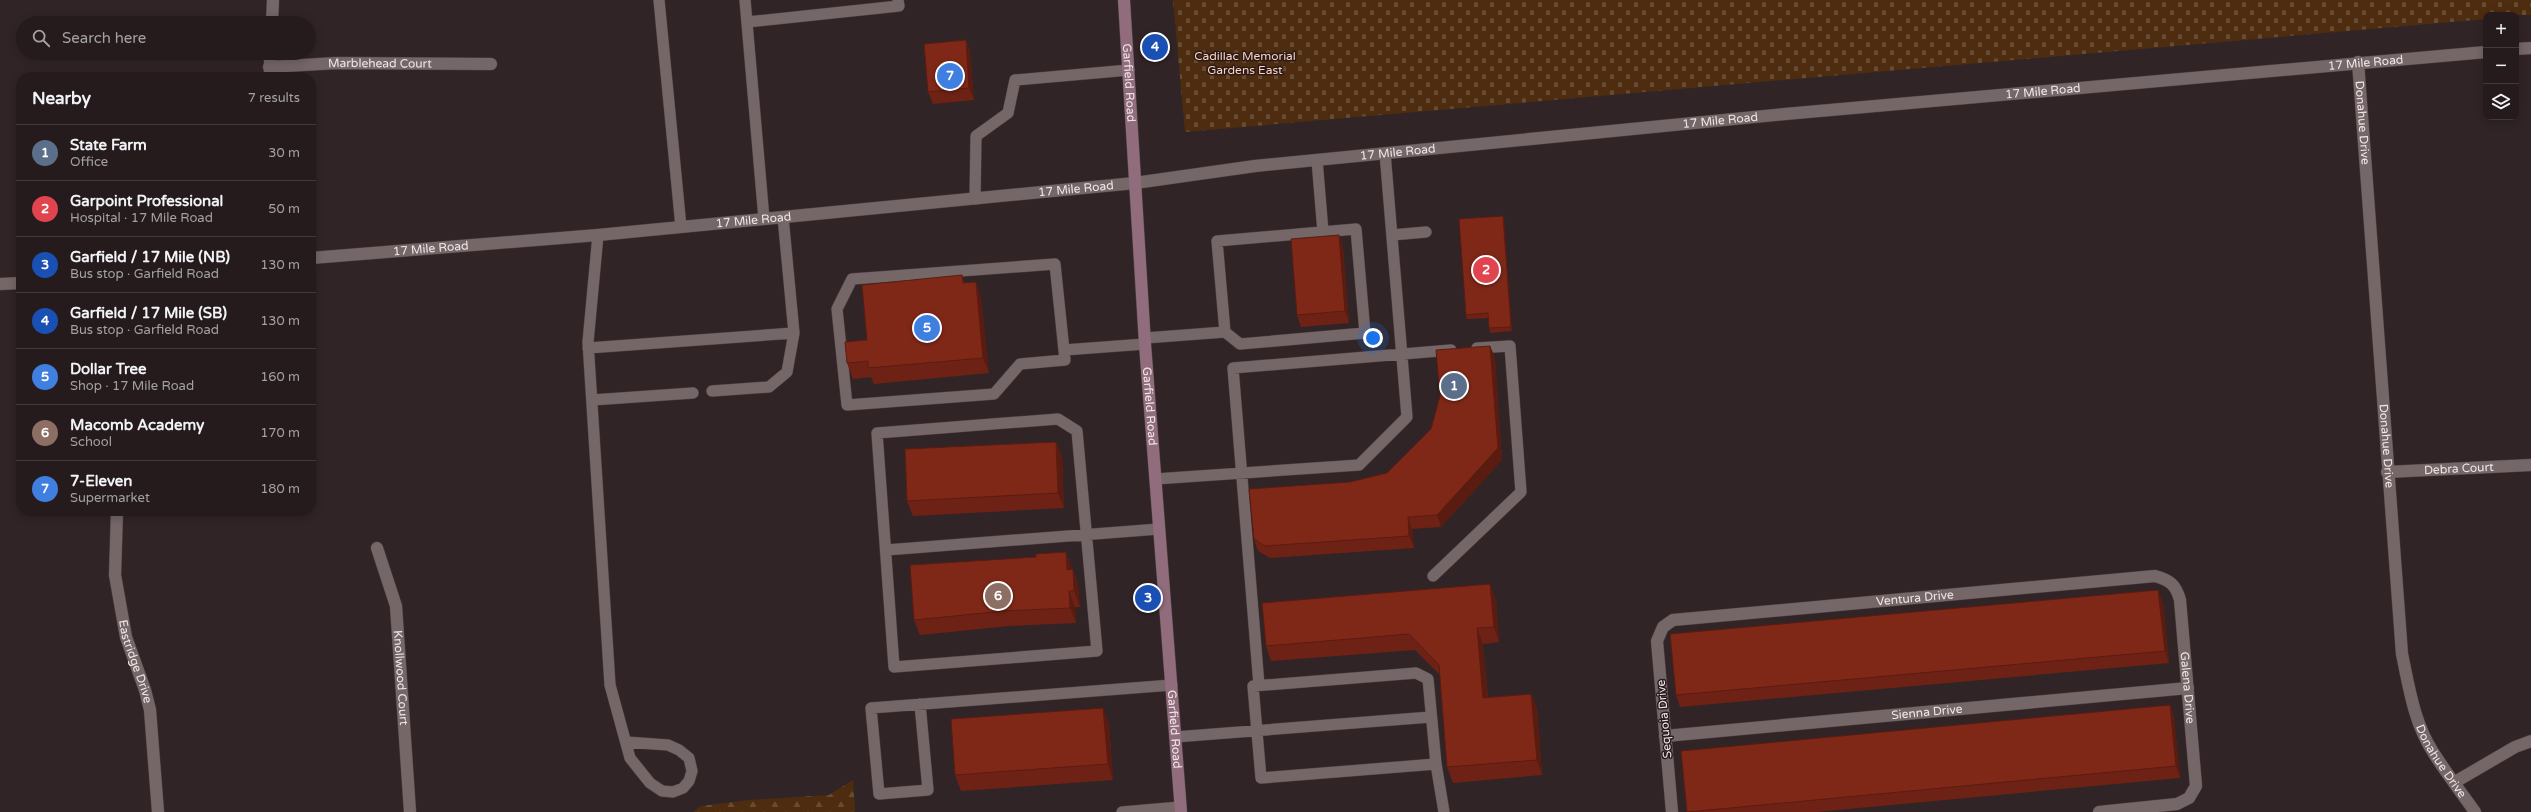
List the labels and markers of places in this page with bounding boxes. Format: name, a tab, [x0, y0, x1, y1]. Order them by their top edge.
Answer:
pin: 4	[1142, 32, 1168, 62]
pin: 7	[937, 61, 963, 91]
pin: 2	[1473, 255, 1499, 285]
pin: 5	[914, 313, 940, 343]
pin: 1	[1441, 371, 1467, 401]
pin: 6	[985, 581, 1011, 611]
pin: 3	[1135, 583, 1161, 613]

